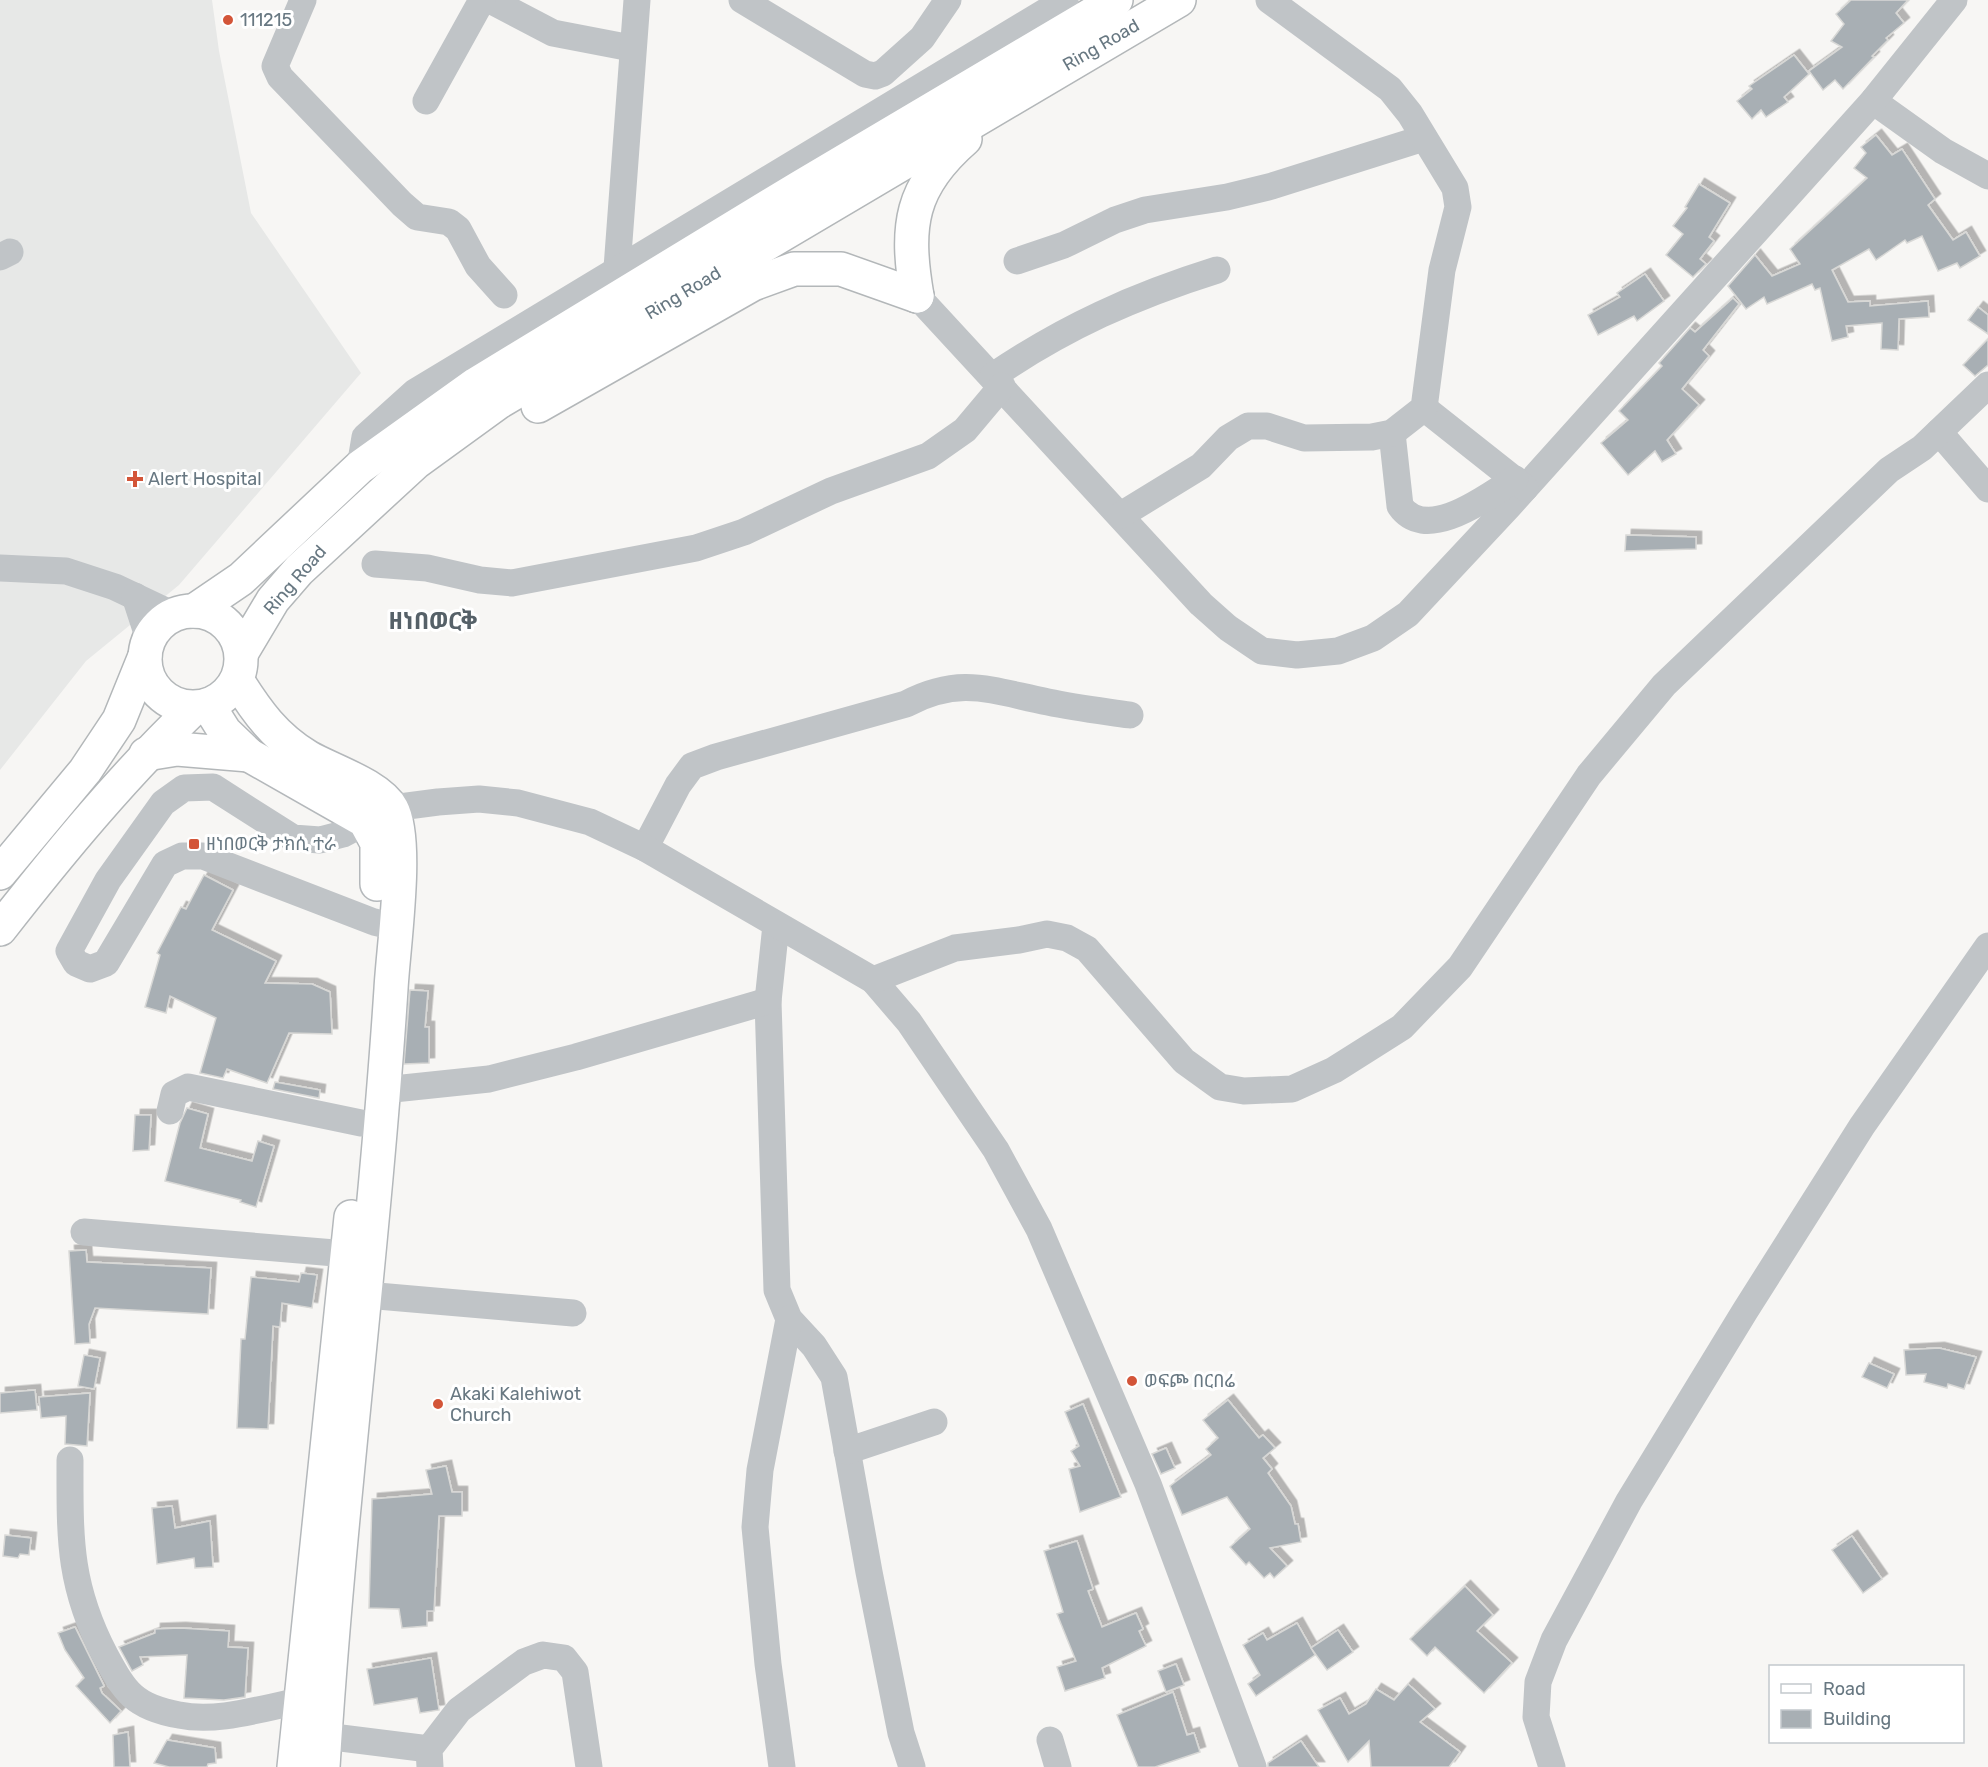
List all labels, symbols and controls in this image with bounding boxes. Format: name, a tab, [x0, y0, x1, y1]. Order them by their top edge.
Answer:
place label: 111215	[240, 9, 292, 31]
marker: 111215	[221, 13, 235, 27]
street label: Ring Road	[1059, 14, 1143, 76]
street label: Ring Road	[641, 262, 725, 324]
place label: Alert Hospital	[148, 468, 262, 490]
marker: Alert Hospital	[126, 470, 144, 488]
street label: Ring Road	[259, 541, 331, 619]
district label: ዘነበወርቅ	[389, 607, 478, 635]
place label: ዘነበወርቅ ታክሲ ተራ	[206, 833, 336, 855]
marker: ዘነበወርቅ ታክሲ ተራ	[187, 837, 201, 851]
place label: ወፍጮ በርበሬ	[1144, 1370, 1235, 1392]
marker: ወፍጮ በርበሬ	[1125, 1374, 1139, 1388]
place label: Akaki Kalehiwot Church	[450, 1383, 581, 1426]
marker: Akaki Kalehiwot Church	[431, 1397, 445, 1411]
legend	[1769, 1665, 1964, 1743]
text: Road	[1823, 1678, 1866, 1700]
text: Building	[1823, 1708, 1891, 1730]

